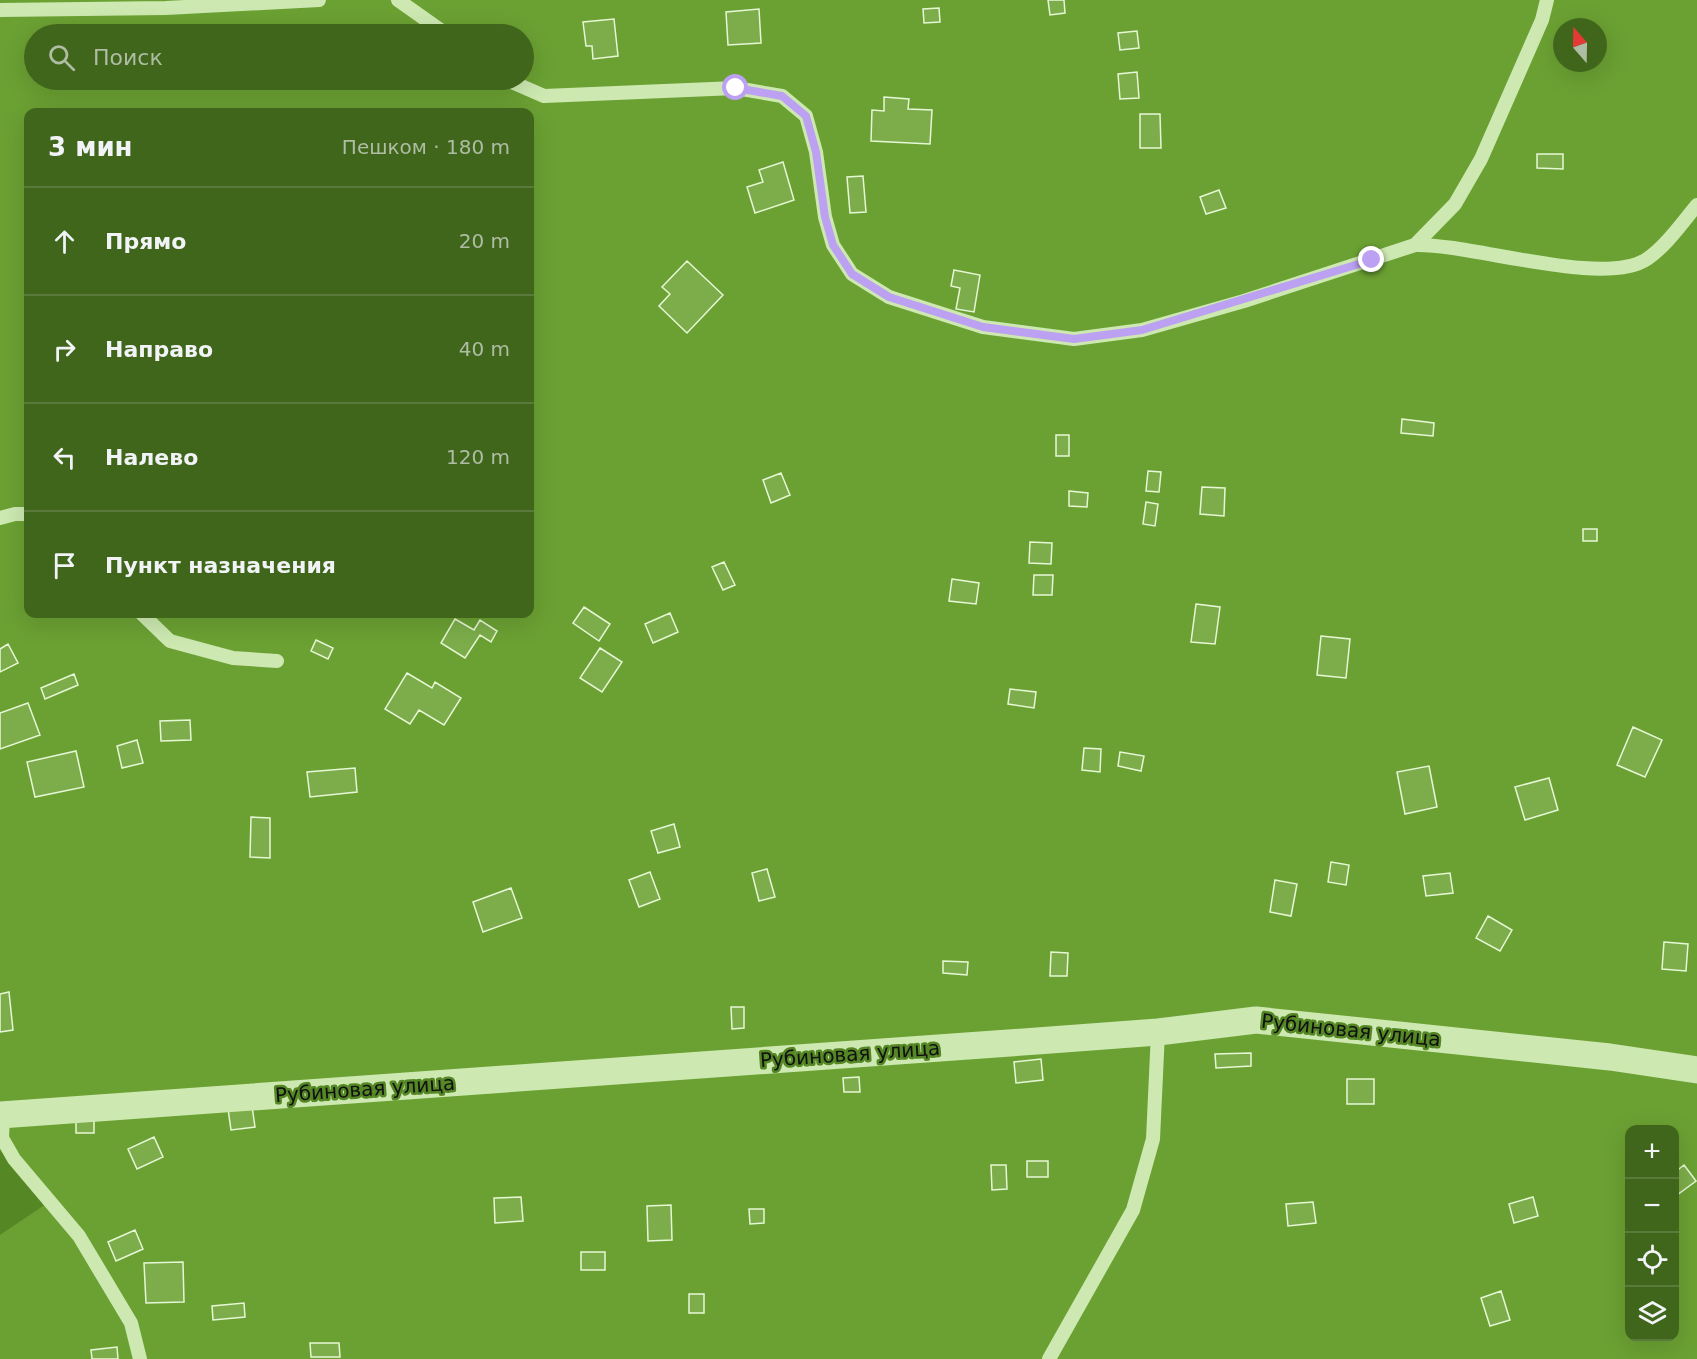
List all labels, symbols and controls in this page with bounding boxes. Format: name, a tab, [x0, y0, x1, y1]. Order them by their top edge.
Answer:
north arrow	[1553, 18, 1607, 72]
search box	[24, 24, 534, 90]
icon: search	[45, 41, 78, 74]
text: Поиск	[93, 45, 163, 70]
route start	[722, 74, 748, 100]
text: 3 мин	[48, 132, 133, 162]
text: Пешком · 180 m	[342, 135, 510, 159]
icon: ahead	[48, 225, 81, 258]
text: Прямо	[105, 229, 186, 254]
text: 20 m	[459, 229, 510, 253]
route end	[1358, 246, 1384, 272]
icon: right	[48, 333, 81, 366]
text: Направо	[105, 337, 213, 362]
text: 40 m	[459, 337, 510, 361]
icon: left	[48, 441, 81, 474]
text: Налево	[105, 445, 198, 470]
text: 120 m	[446, 445, 510, 469]
icon: arrive	[48, 549, 81, 582]
text: Пункт назначения	[105, 553, 336, 578]
street label: Рубиновая улица	[1260, 1009, 1442, 1051]
street label: Рубиновая улица	[759, 1036, 941, 1072]
street label: Рубиновая улица	[274, 1071, 456, 1107]
map controls	[1625, 1125, 1679, 1341]
button: +	[1625, 1125, 1679, 1179]
button: −	[1625, 1179, 1679, 1233]
button: locate	[1625, 1233, 1679, 1287]
button: layers	[1625, 1287, 1679, 1341]

